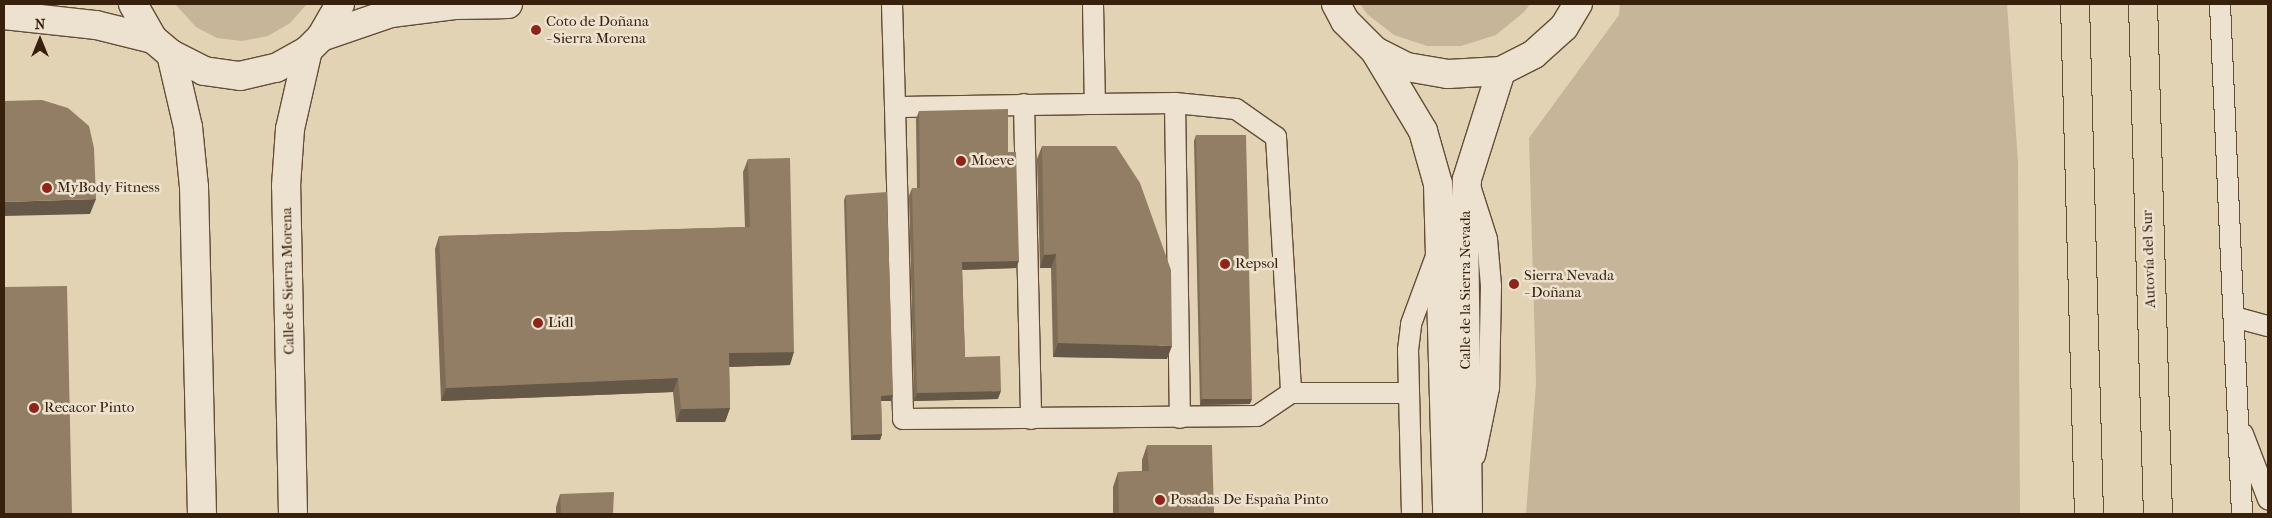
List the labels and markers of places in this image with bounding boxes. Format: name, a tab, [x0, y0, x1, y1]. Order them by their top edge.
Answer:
place label: Coto de Doñana - Sierra Morena	[546, 12, 649, 47]
marker: Coto de Doñana - Sierra Morena	[530, 24, 542, 36]
place label: Moeve	[971, 152, 1014, 170]
marker: Moeve	[955, 155, 967, 167]
place label: MyBody Fitness	[57, 179, 160, 197]
marker: MyBody Fitness	[41, 182, 53, 194]
place label: Repsol	[1235, 255, 1278, 273]
marker: Repsol	[1219, 258, 1231, 270]
place label: Sierra Nevada - Doñana	[1524, 266, 1614, 301]
marker: Sierra Nevada - Doñana	[1508, 278, 1520, 290]
place label: Lidl	[548, 314, 574, 332]
marker: Lidl	[532, 317, 544, 329]
place label: Recacor Pinto	[44, 399, 134, 417]
marker: Recacor Pinto	[28, 402, 40, 414]
place label: Posadas De España Pinto	[1170, 491, 1328, 509]
marker: Posadas De España Pinto	[1154, 494, 1166, 506]

